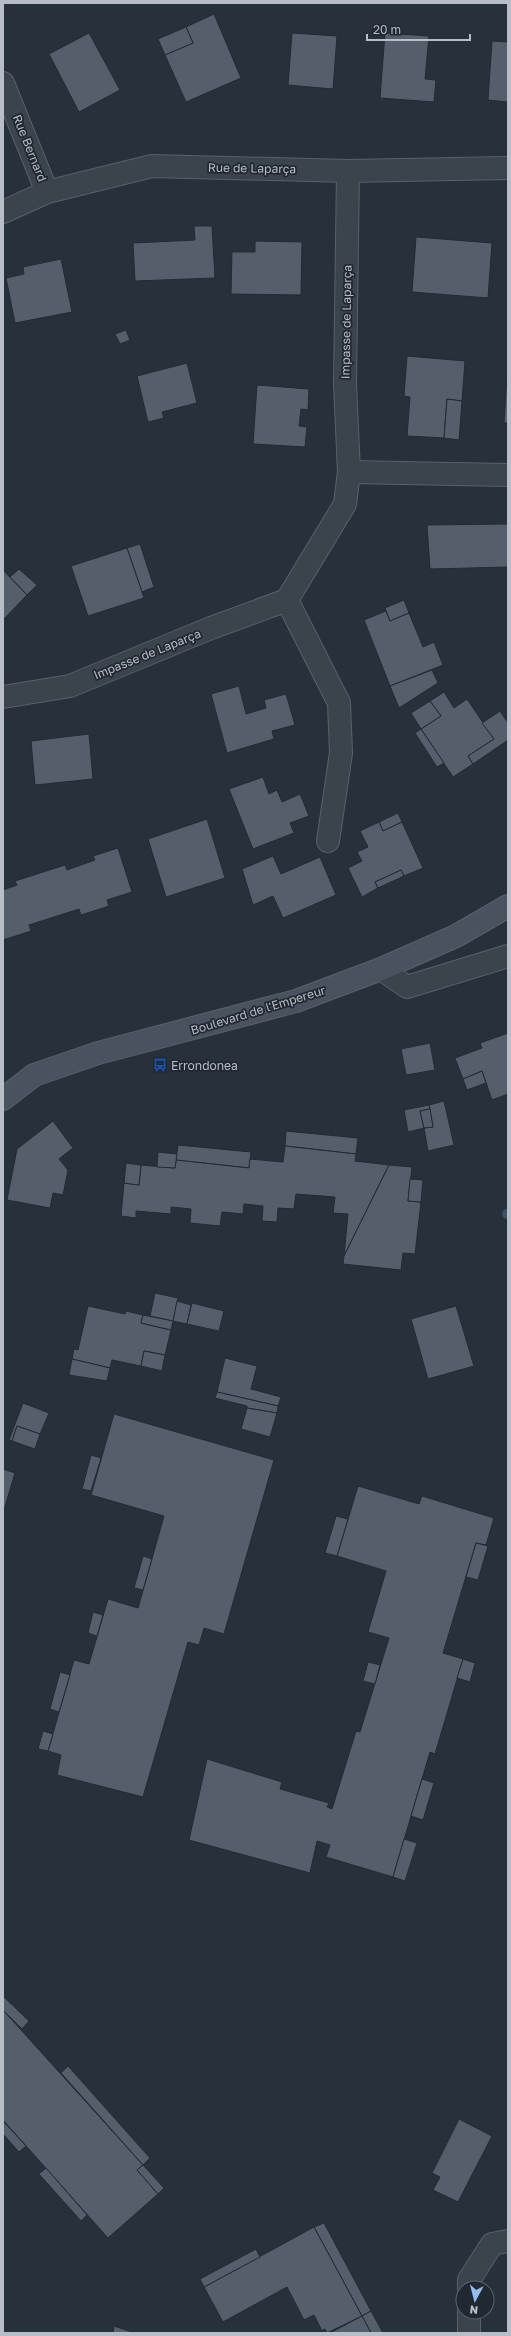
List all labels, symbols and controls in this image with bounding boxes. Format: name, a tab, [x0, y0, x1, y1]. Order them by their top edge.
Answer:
scale bar	[367, 16, 470, 42]
text: 20 m	[373, 22, 401, 37]
street label: Rue Bernard	[10, 112, 50, 184]
street label: Rue de Laparça	[208, 160, 296, 176]
street label: Impasse de Laparça	[338, 265, 354, 379]
street label: Impasse de Laparça	[91, 626, 203, 682]
street label: Boulevard de l'Empereur	[189, 982, 327, 1038]
bus stop icon: Errondonea	[152, 1057, 168, 1073]
place label: Errondonea	[171, 1058, 238, 1073]
north arrow	[455, 2280, 495, 2320]
text: N	[469, 2303, 479, 2317]

